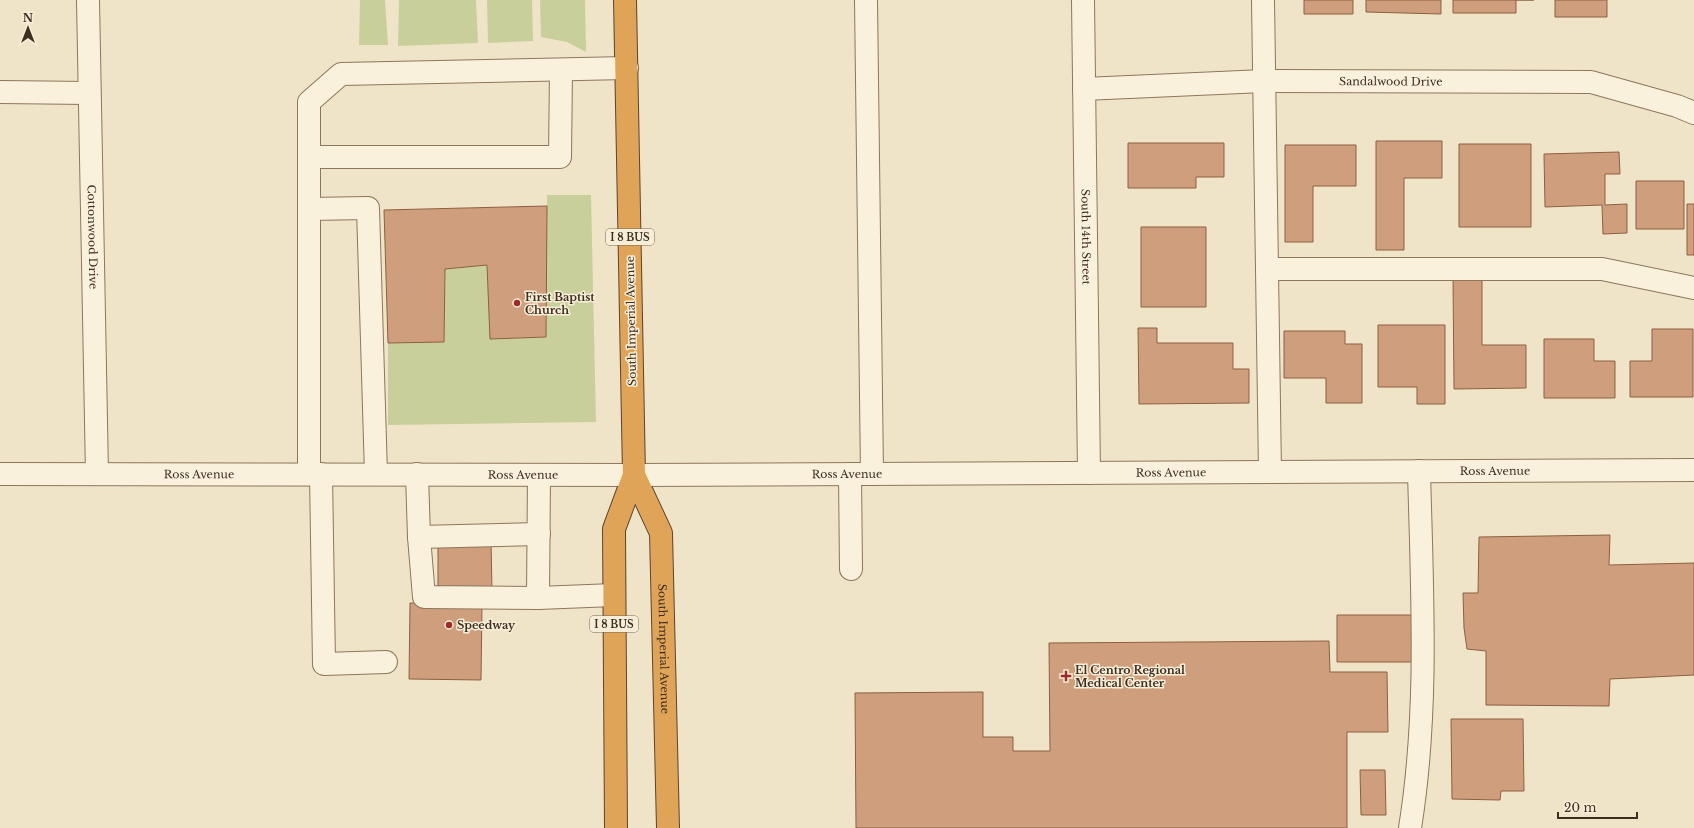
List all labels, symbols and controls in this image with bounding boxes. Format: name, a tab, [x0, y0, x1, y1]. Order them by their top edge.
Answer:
north arrow	[8, 8, 48, 48]
text: N	[23, 11, 34, 25]
street label: Sandalwood Drive	[1339, 74, 1443, 89]
street label: Cottonwood Drive	[85, 185, 100, 289]
street label: South 14th Street	[1078, 189, 1094, 286]
road number: I 8 BUS	[606, 229, 654, 245]
street label: South Imperial Avenue	[623, 256, 639, 386]
place label: First Baptist Church	[525, 290, 595, 317]
marker: First Baptist Church	[512, 298, 522, 308]
street label: Ross Avenue	[1460, 464, 1530, 478]
street label: Ross Avenue	[1136, 465, 1206, 480]
street label: Ross Avenue	[164, 467, 234, 481]
street label: Ross Avenue	[812, 467, 882, 481]
street label: Ross Avenue	[488, 468, 558, 482]
street label: South Imperial Avenue	[655, 584, 672, 714]
road number: I 8 BUS	[590, 616, 638, 632]
place label: Speedway	[457, 618, 516, 632]
marker: Speedway	[444, 620, 454, 630]
place label: El Centro Regional Medical Center	[1075, 663, 1185, 690]
marker: El Centro Regional Medical Center	[1060, 670, 1072, 682]
scale bar	[1558, 794, 1637, 820]
text: 20 m	[1564, 800, 1596, 815]

